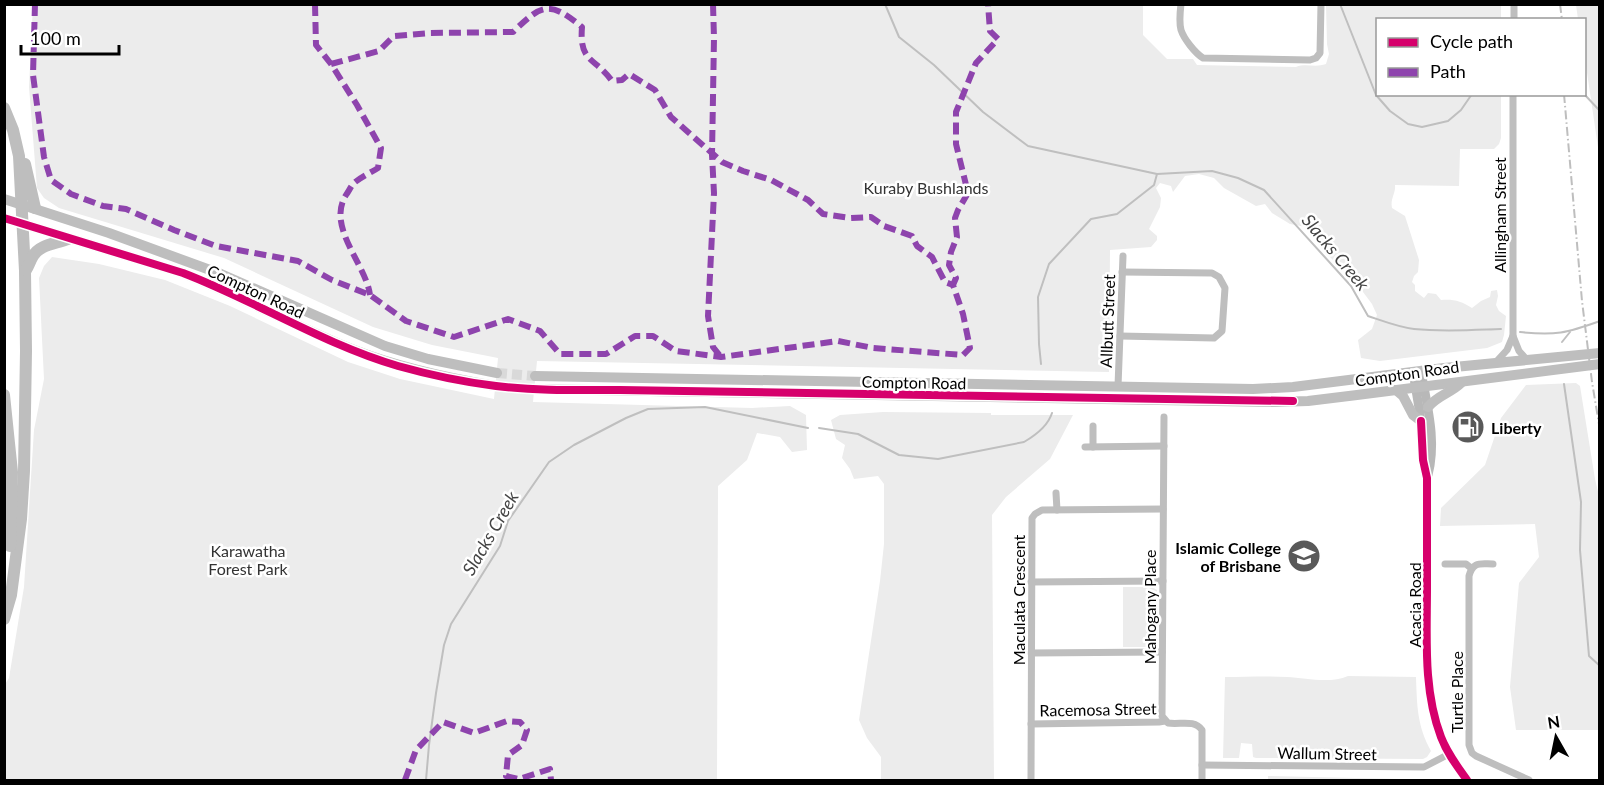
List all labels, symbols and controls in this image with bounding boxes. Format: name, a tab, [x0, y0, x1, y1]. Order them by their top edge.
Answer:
scale bar	[21, 18, 118, 56]
legend	[1376, 18, 1586, 96]
text: 100 m	[30, 27, 81, 49]
text: Cycle path	[1430, 30, 1513, 52]
text: Path	[1430, 60, 1466, 82]
street label: Allingham Street	[1490, 157, 1509, 273]
park label: Kuraby Bushlands	[864, 178, 989, 197]
water label: Slacks Creek	[1298, 209, 1375, 295]
street label: Compton Road	[204, 260, 308, 322]
street label: Allbutt Street	[1096, 274, 1118, 368]
street label: Compton Road	[1354, 356, 1460, 390]
street label: Compton Road	[861, 372, 967, 392]
fuel station icon: Liberty	[1450, 409, 1486, 445]
place label: Liberty	[1491, 418, 1542, 437]
water label: Slacks Creek	[457, 487, 523, 579]
street label: Maculata Crescent	[1009, 534, 1028, 665]
place label: Islamic College of Brisbane	[1175, 538, 1281, 575]
school or university icon: Islamic College of Brisbane	[1286, 538, 1322, 574]
park label: Karawatha Forest Park	[208, 541, 289, 578]
street label: Mahogany Place	[1140, 550, 1159, 664]
street label: Acacia Road	[1405, 562, 1424, 648]
street label: Turtle Place	[1447, 651, 1466, 733]
street label: Racemosa Street	[1039, 698, 1157, 720]
north arrow	[1526, 707, 1586, 767]
text: N	[1546, 711, 1561, 732]
street label: Wallum Street	[1277, 743, 1377, 763]

